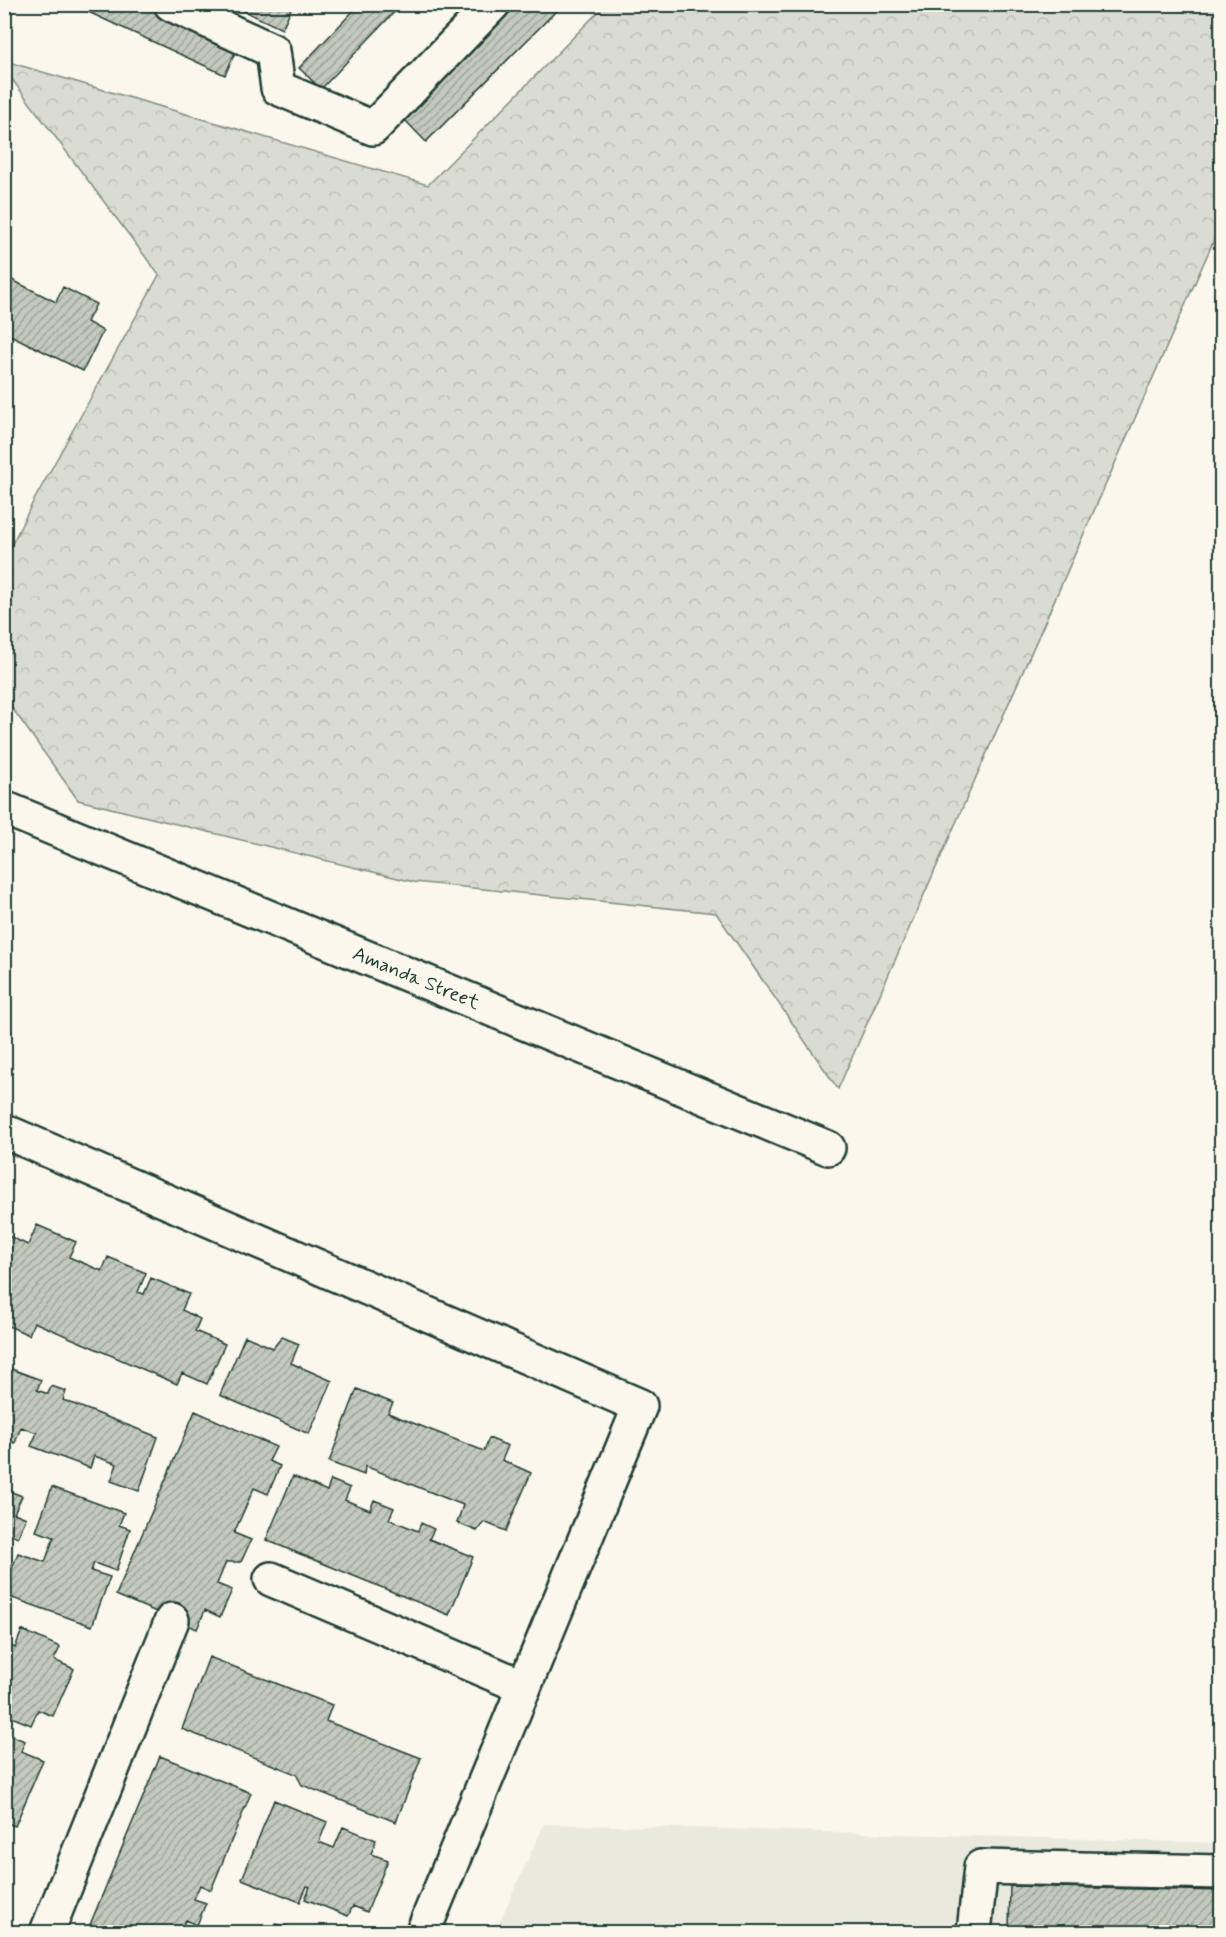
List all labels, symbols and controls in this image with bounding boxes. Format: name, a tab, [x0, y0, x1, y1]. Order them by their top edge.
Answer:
street label: Amanda Street	[349, 940, 484, 1016]

